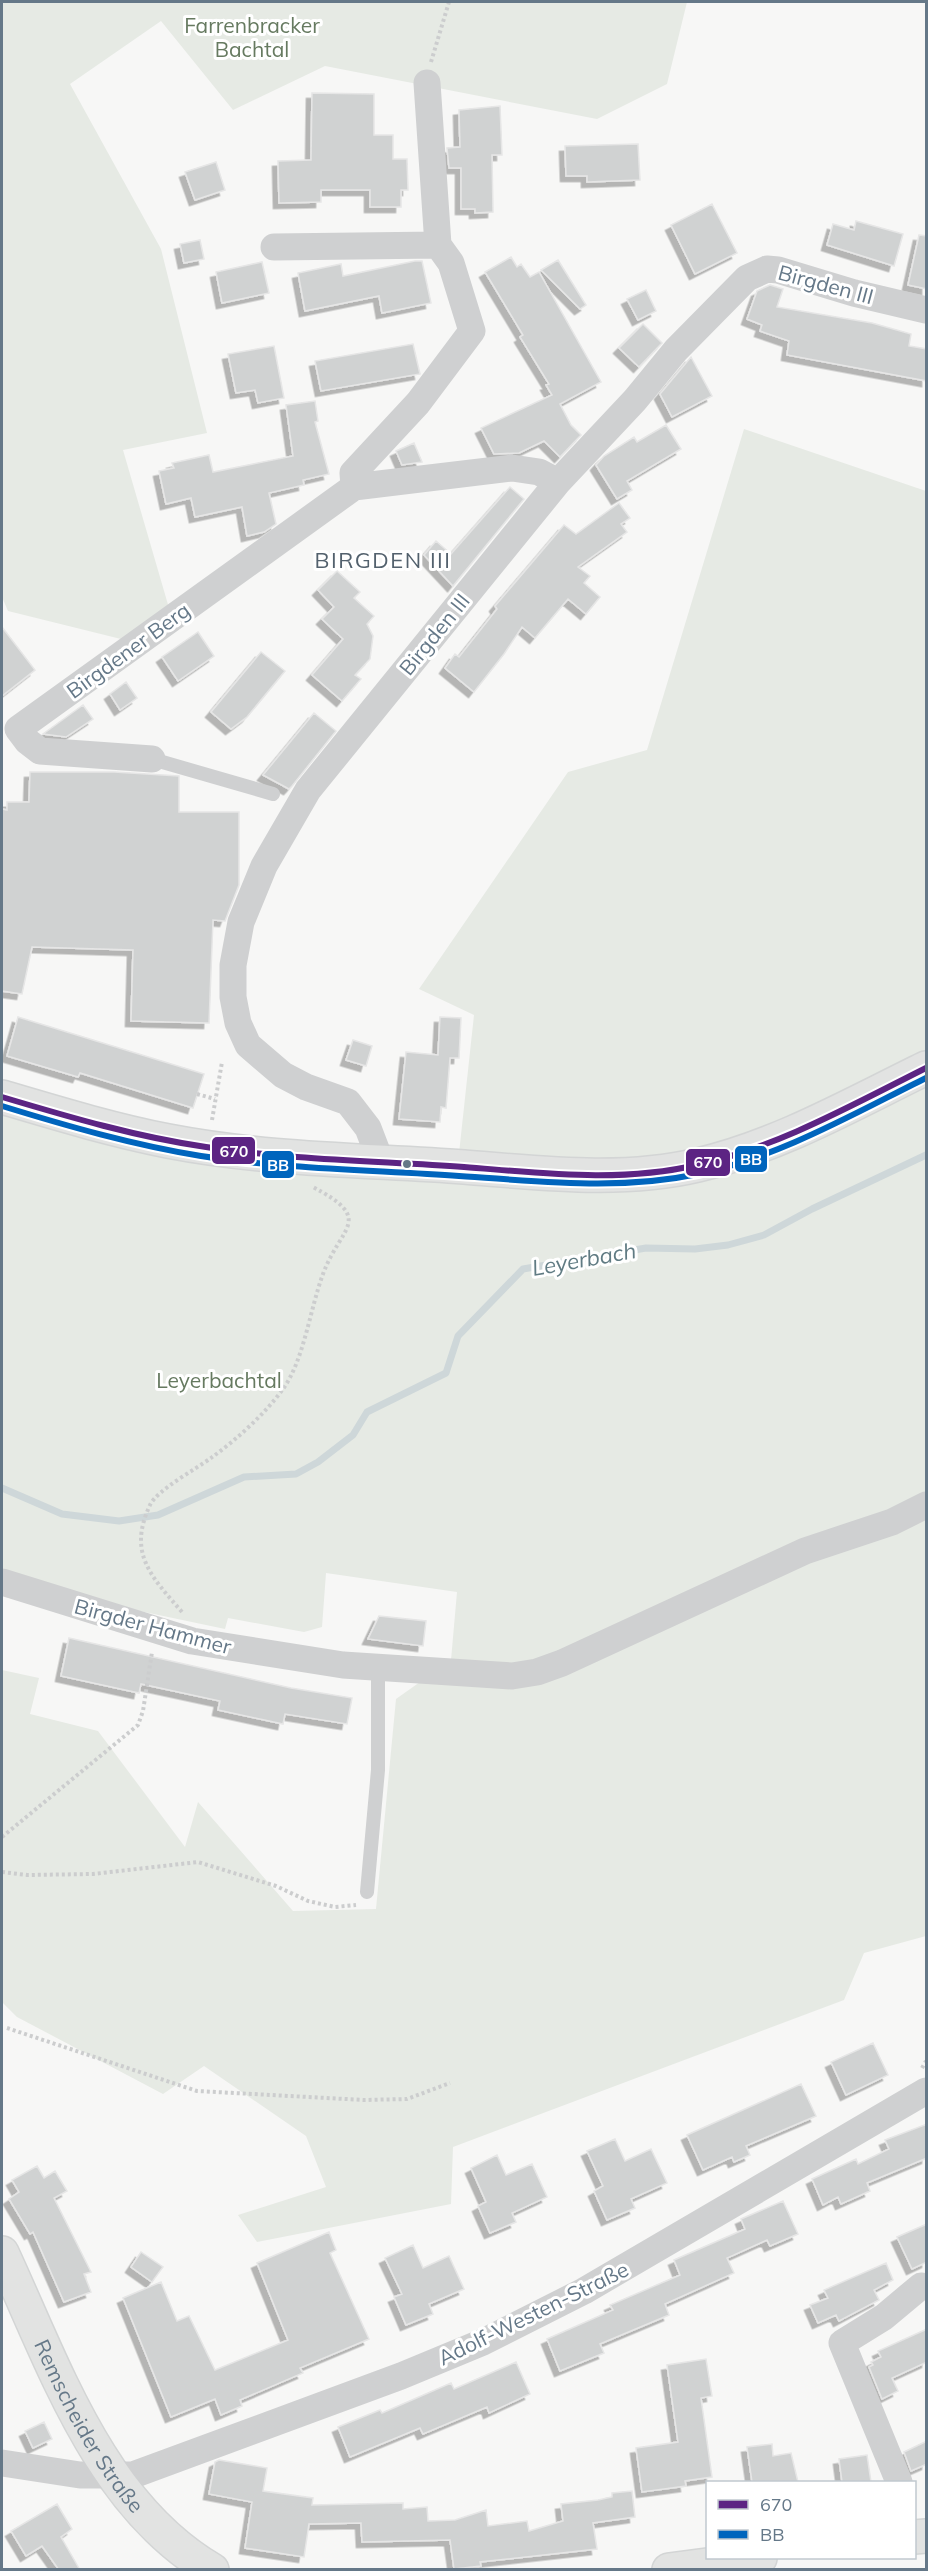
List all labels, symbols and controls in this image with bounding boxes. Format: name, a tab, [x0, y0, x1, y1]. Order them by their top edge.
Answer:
park label: Farrenbracker Bachtal	[184, 12, 320, 62]
street label: Birgden III	[776, 259, 876, 309]
district label: BIRGDEN III	[315, 546, 452, 574]
street label: Birgden III	[393, 588, 475, 680]
street label: Birgdener Berg	[61, 597, 195, 703]
line badge: 670	[211, 1136, 256, 1165]
text: 670	[220, 1141, 248, 1161]
line badge: BB	[734, 1145, 768, 1173]
line badge: 670	[685, 1148, 731, 1177]
text: BB	[740, 1149, 762, 1169]
line badge: BB	[261, 1150, 295, 1179]
text: 670	[694, 1152, 722, 1172]
text: BB	[267, 1155, 289, 1175]
unlabelled marker	[401, 1158, 413, 1170]
water label: Leyerbach	[530, 1236, 638, 1282]
park label: Leyerbachtal	[156, 1367, 282, 1393]
street label: Birgder Hammer	[72, 1593, 235, 1660]
street label: Adolf-Westen-Straße	[434, 2256, 632, 2370]
street label: Remscheider Straße	[29, 2335, 150, 2518]
legend	[706, 2481, 916, 2559]
text: 670	[760, 2493, 792, 2516]
text: BB	[760, 2523, 784, 2546]

